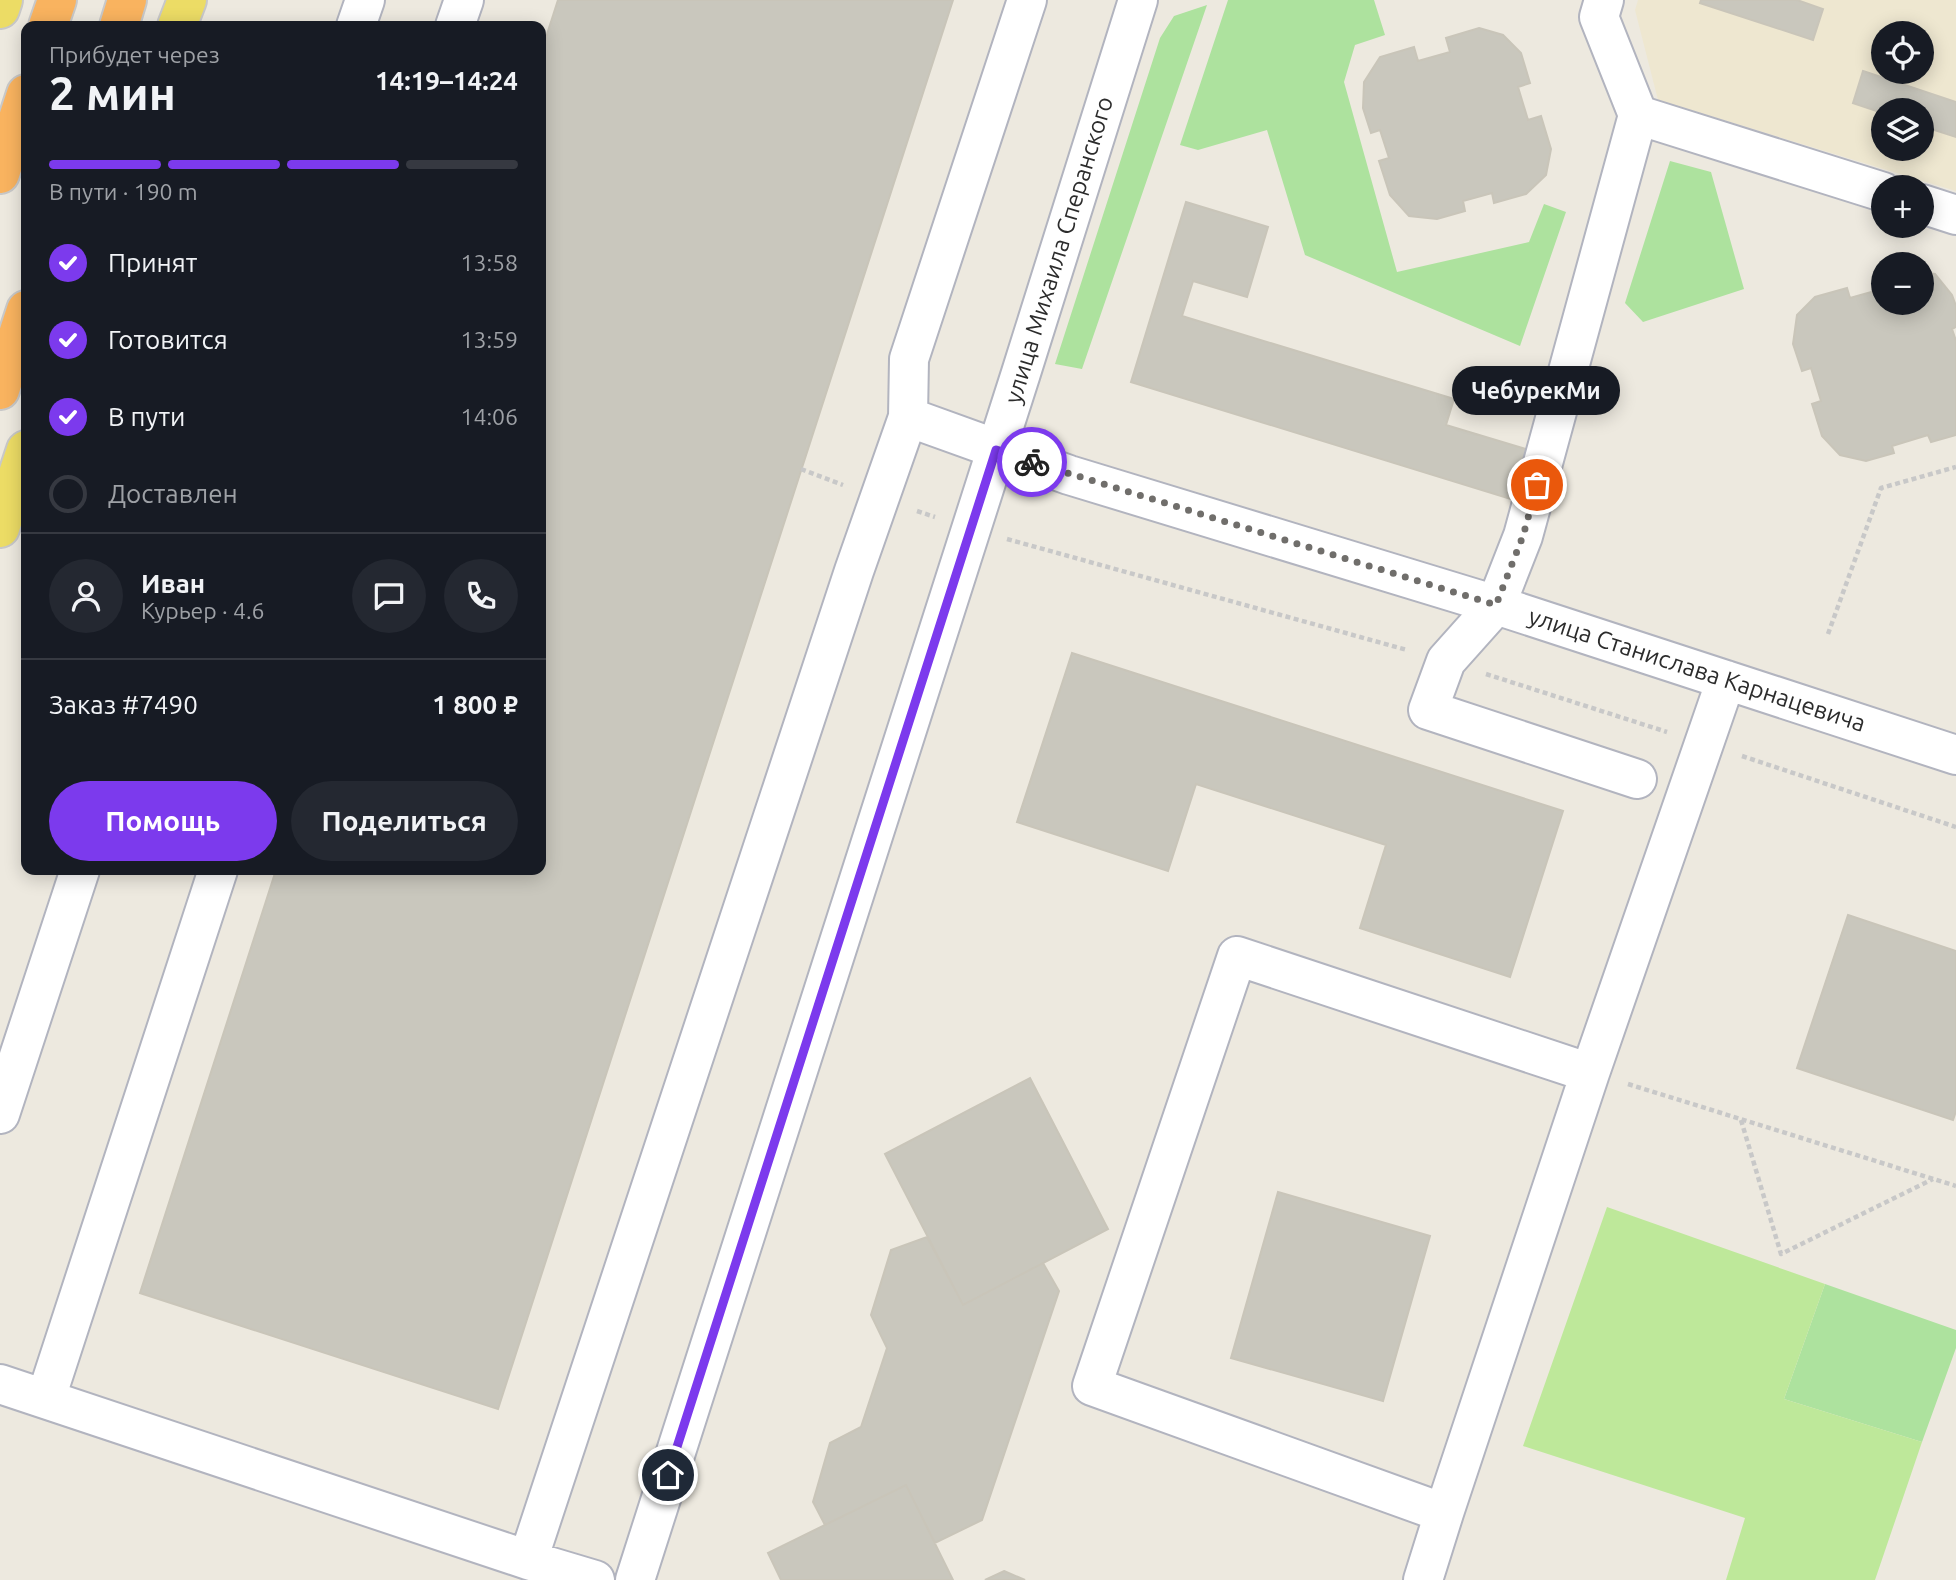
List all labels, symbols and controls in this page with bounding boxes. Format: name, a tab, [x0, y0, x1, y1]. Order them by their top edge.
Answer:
map controls	[1871, 21, 1934, 315]
button: locate	[1871, 21, 1934, 84]
text: Прибудет через	[49, 42, 220, 67]
text: 14:19–14:24	[375, 66, 518, 95]
text: 2 мин	[49, 67, 176, 119]
street label: улица Михаила Сперанского	[999, 93, 1118, 407]
button: layers	[1871, 98, 1934, 161]
button: +	[1871, 175, 1934, 238]
text: В пути · 190 m	[49, 179, 198, 204]
icon: check	[49, 244, 87, 282]
text: Принят	[108, 248, 197, 277]
text: 13:58	[460, 250, 518, 275]
button: −	[1871, 252, 1934, 315]
icon: check	[49, 321, 87, 359]
text: Готовится	[108, 325, 228, 354]
text: 13:59	[460, 327, 518, 352]
callout: ЧебурекМи	[1453, 366, 1621, 415]
text: ЧебурекМи	[1471, 378, 1601, 403]
icon: check	[49, 398, 87, 436]
text: В пути	[108, 402, 185, 431]
text: 14:06	[460, 404, 518, 429]
courier	[997, 427, 1067, 497]
icon: bike	[1013, 443, 1051, 481]
pin	[1507, 455, 1567, 515]
icon: bag	[1518, 466, 1556, 504]
text: Доставлен	[108, 479, 238, 508]
button: person	[49, 559, 123, 633]
button: chat	[352, 559, 426, 633]
button: phone	[444, 559, 518, 633]
text: Иван	[141, 569, 205, 598]
text: Курьер · 4.6	[141, 598, 265, 623]
street label: улица Станислава Карнацевича	[1525, 602, 1869, 737]
text: Заказ #7490	[49, 690, 198, 719]
text: 1 800 ₽	[432, 690, 518, 719]
button: Помощь	[49, 781, 277, 861]
button: Поделиться	[291, 781, 518, 861]
pin	[638, 1445, 698, 1505]
icon: home	[649, 1456, 687, 1494]

